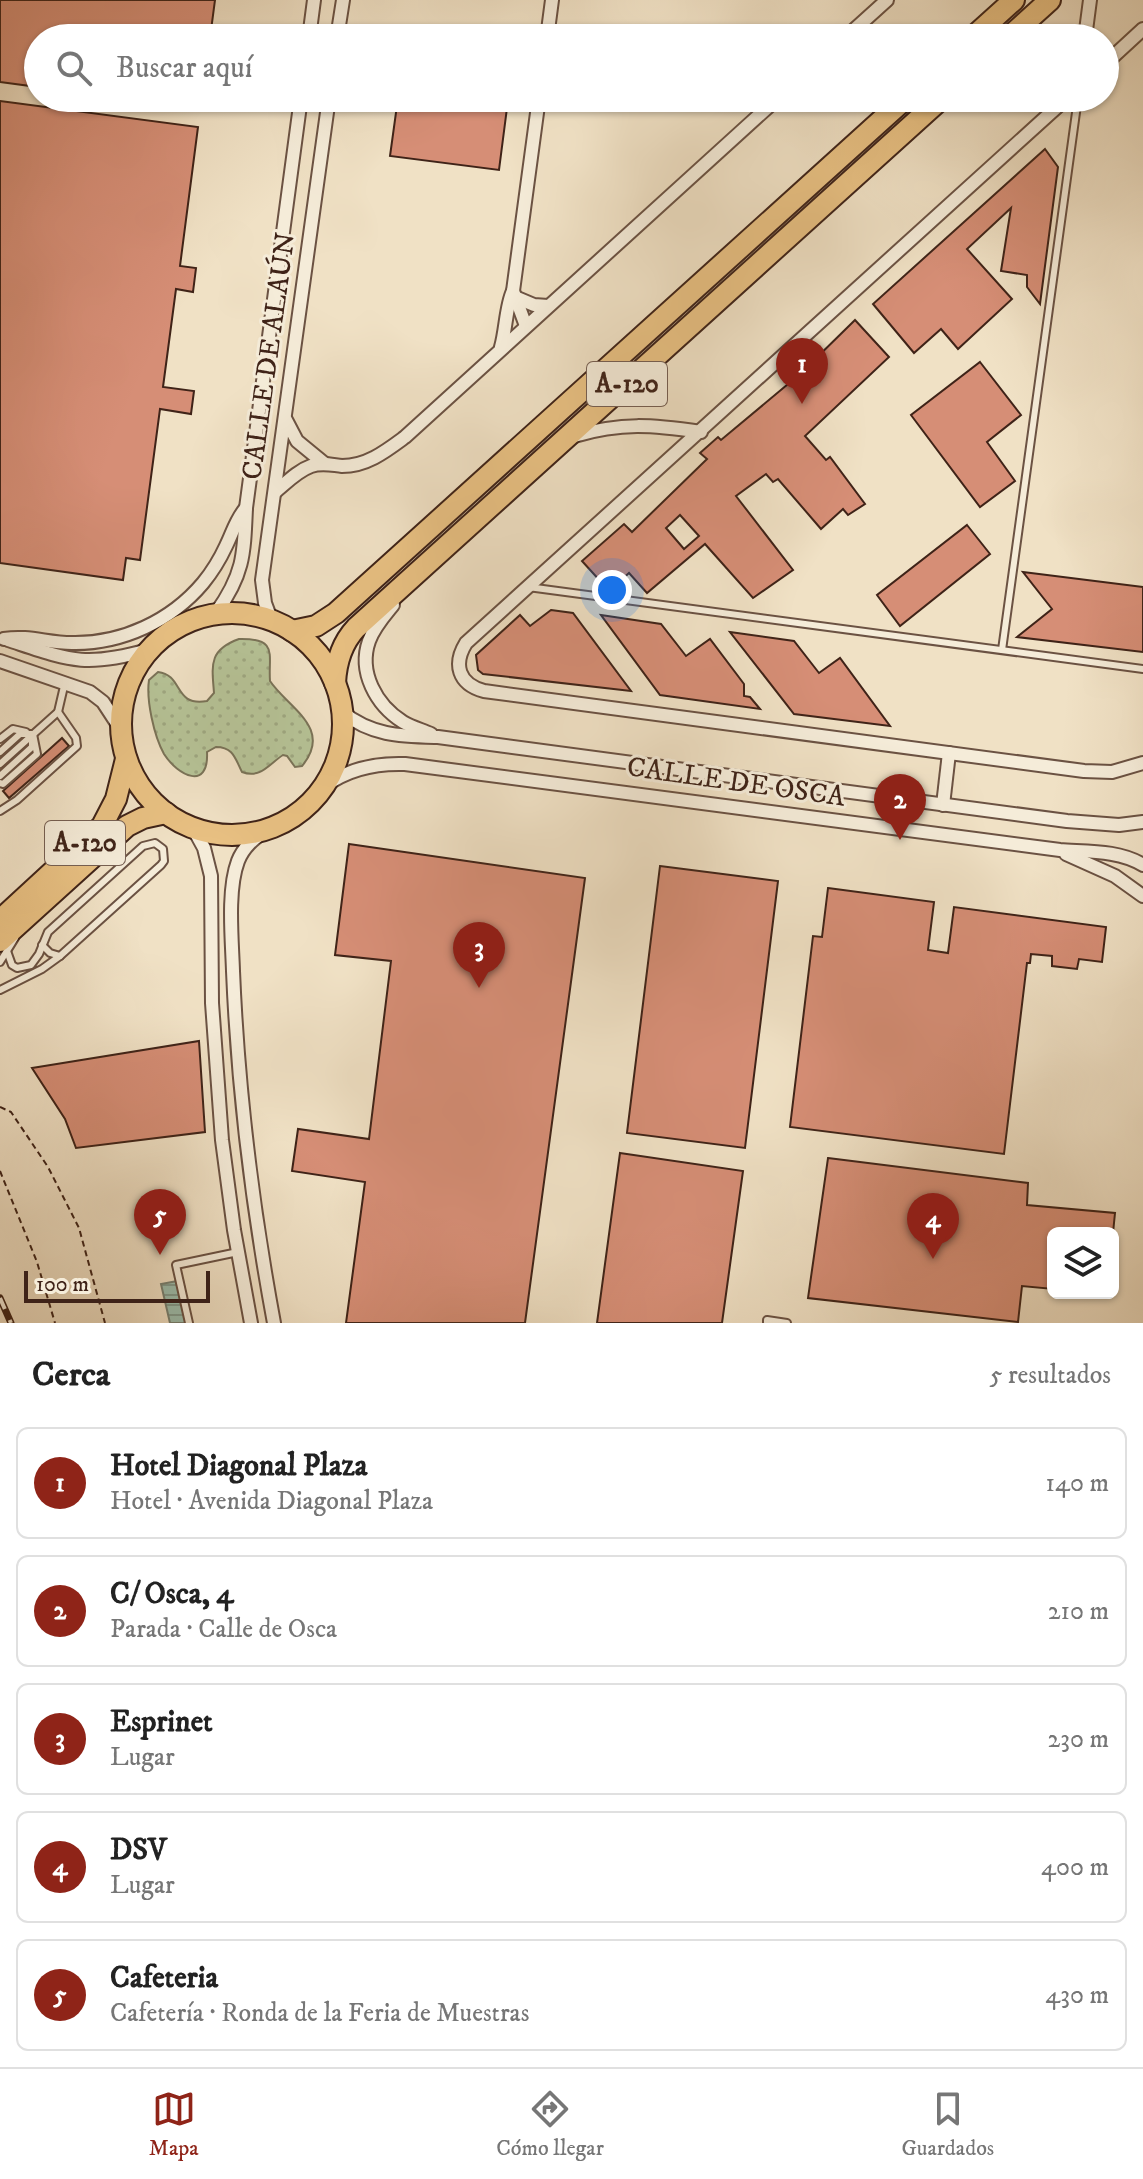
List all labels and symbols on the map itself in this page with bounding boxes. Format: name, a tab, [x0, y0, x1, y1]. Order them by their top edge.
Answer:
street label: CALLE DE ALAÚN	[233, 230, 304, 482]
pin: 1	[776, 338, 828, 404]
road number: A-120	[587, 362, 667, 406]
your location	[592, 570, 632, 610]
street label: CALLE DE OSCA	[625, 749, 849, 815]
pin: 2	[874, 774, 926, 840]
road number: A-120	[45, 821, 125, 865]
pin: 3	[453, 922, 505, 988]
pin: 5	[134, 1189, 186, 1255]
pin: 4	[907, 1193, 959, 1259]
scale bar	[24, 1267, 210, 1303]

